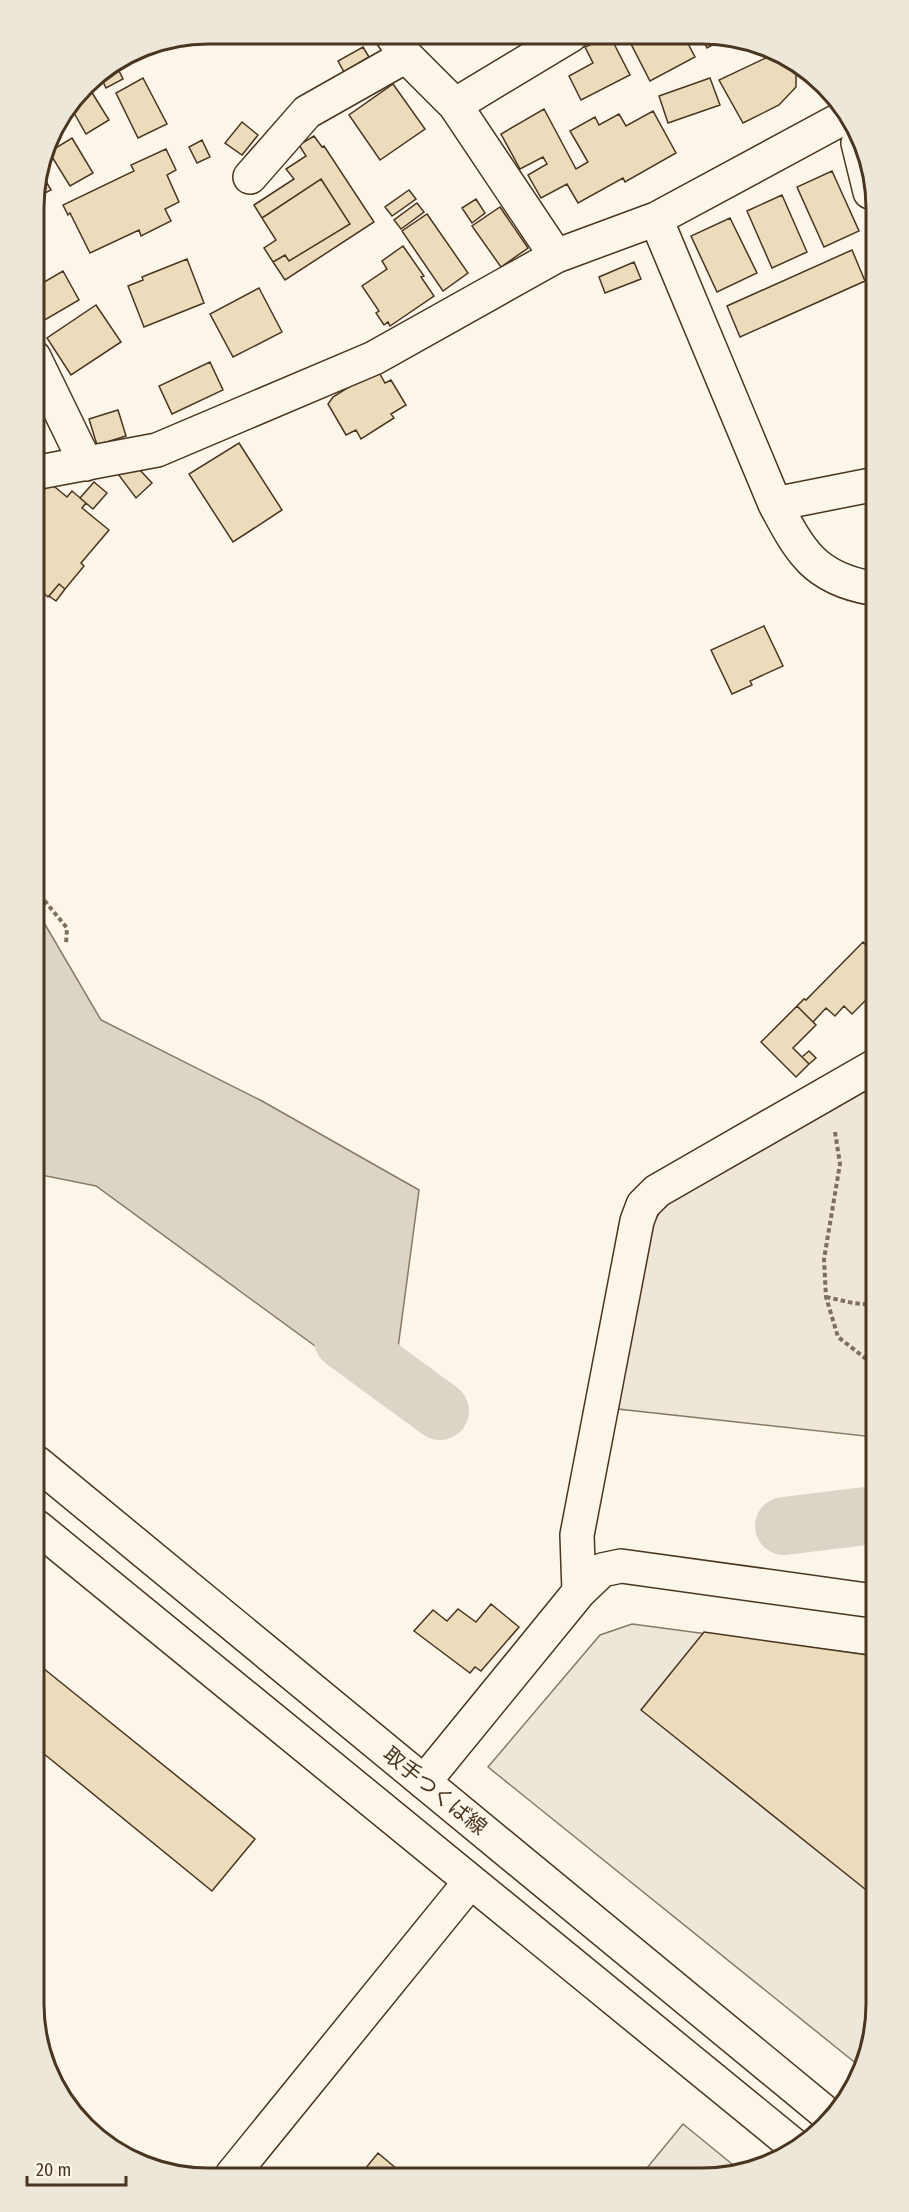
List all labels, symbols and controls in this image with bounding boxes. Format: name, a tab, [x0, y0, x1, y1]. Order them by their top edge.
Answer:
street label: 取手つくば線	[378, 1741, 492, 1841]
scale bar	[27, 2149, 126, 2187]
text: 20 m	[36, 2159, 71, 2181]

